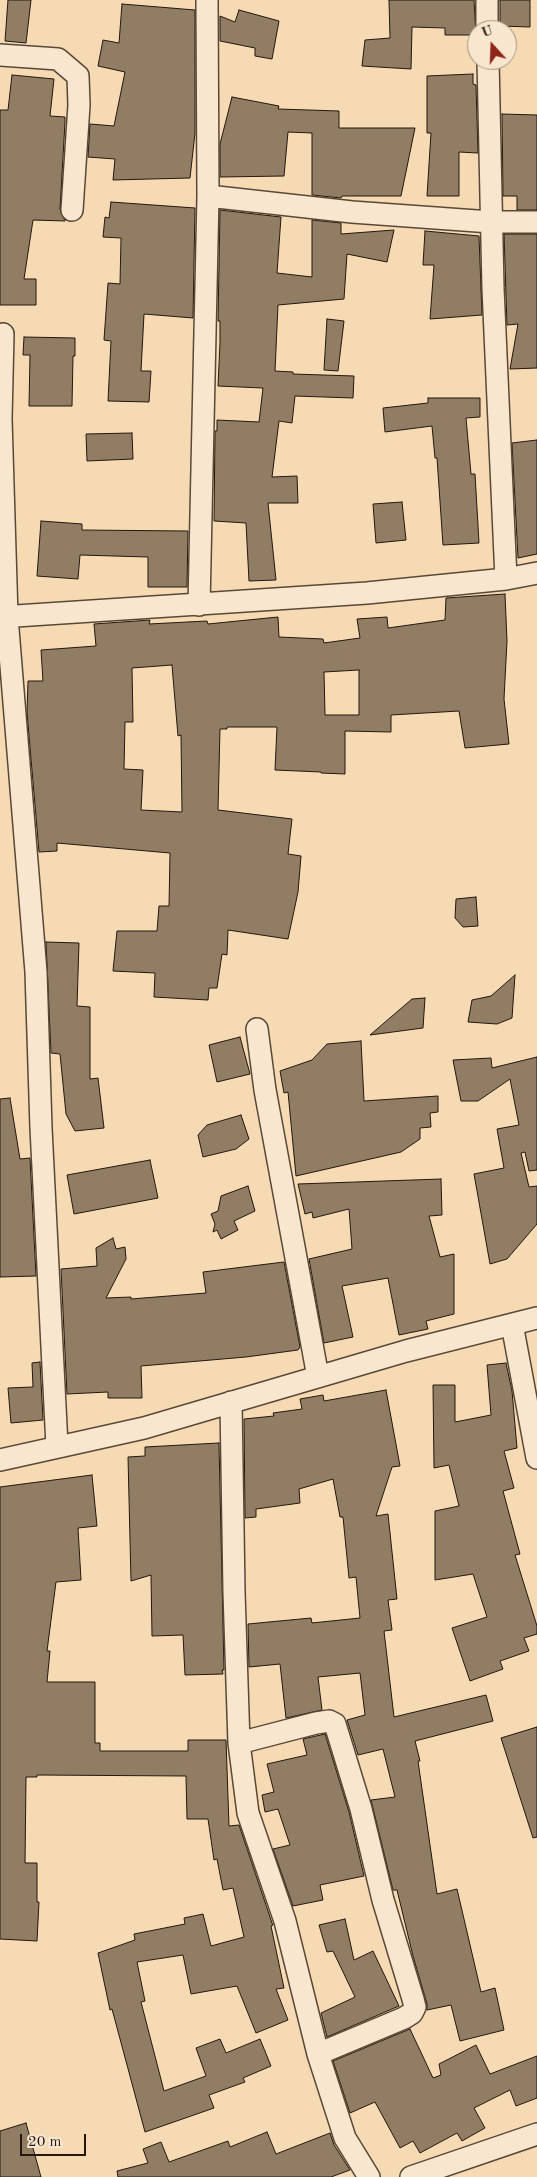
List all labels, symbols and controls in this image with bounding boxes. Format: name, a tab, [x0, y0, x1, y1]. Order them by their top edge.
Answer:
north arrow	[467, 20, 517, 70]
text: U	[480, 23, 495, 40]
scale bar	[22, 2124, 89, 2156]
text: 20 m	[28, 2135, 62, 2150]

